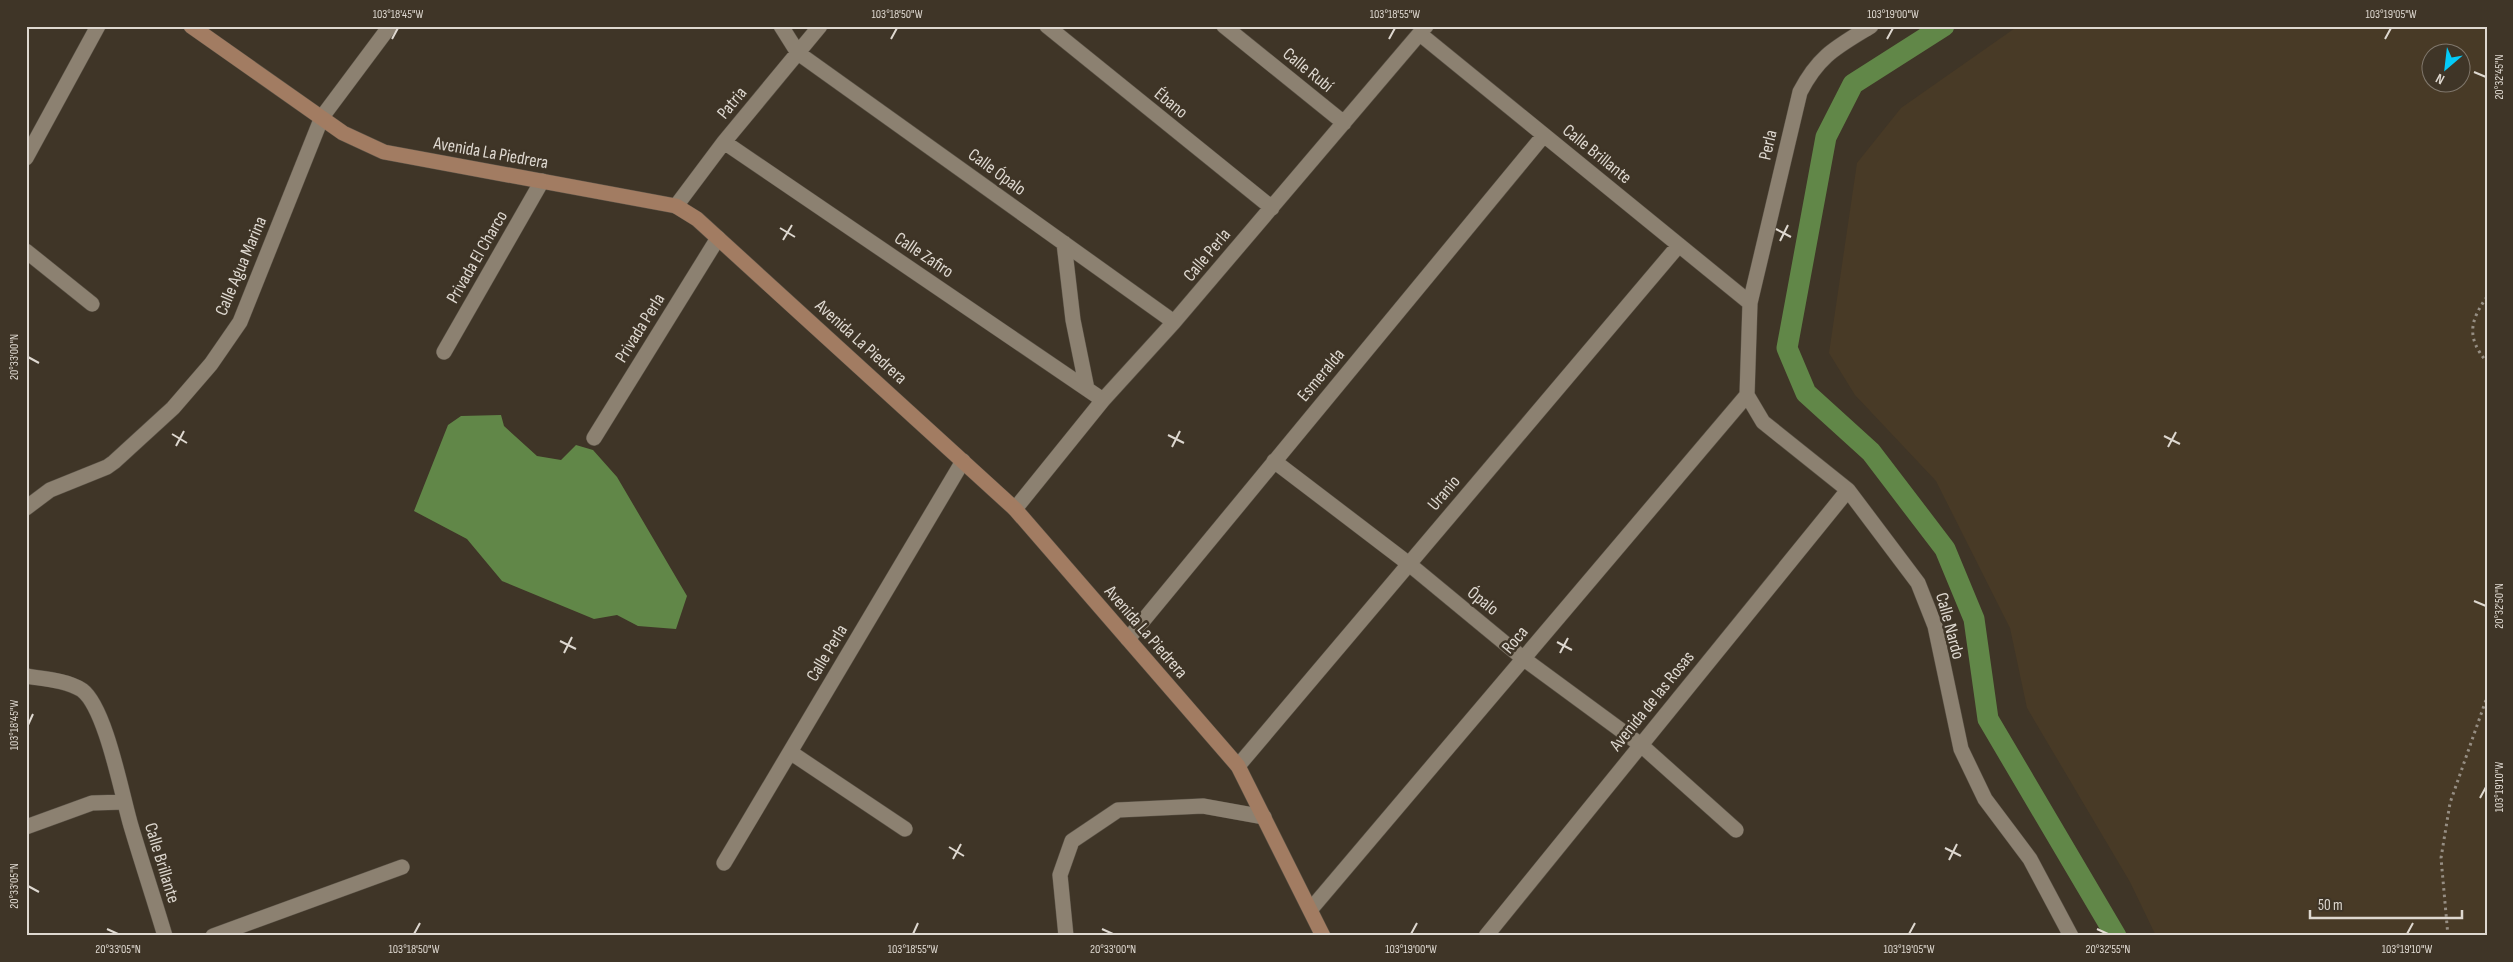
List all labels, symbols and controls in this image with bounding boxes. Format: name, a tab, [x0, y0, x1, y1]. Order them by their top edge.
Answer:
text: 103°18'45"W	[373, 7, 423, 22]
text: 103°18'50"W	[872, 7, 923, 22]
text: 103°18'55"W	[1370, 7, 1420, 22]
text: 103°19'00"W	[1867, 7, 1919, 22]
text: 103°19'05"W	[2365, 7, 2417, 22]
north arrow	[2420, 42, 2470, 92]
street label: Calle Rubí	[1279, 43, 1338, 97]
text: 20°32'45"N	[2492, 54, 2507, 100]
text: N	[2433, 70, 2447, 88]
street label: Patria	[713, 83, 751, 123]
street label: Ébano	[1150, 83, 1192, 123]
street label: Calle Brillante	[1558, 120, 1636, 188]
street label: Perla	[1754, 128, 1782, 162]
street label: Avenida La Piedrera	[431, 132, 550, 173]
street label: Calle Ópalo	[964, 144, 1030, 200]
street label: Privada El Charco	[442, 207, 512, 307]
street label: Calle Agua Marina	[211, 213, 271, 319]
street label: Calle Perla	[1179, 224, 1235, 286]
street label: Calle Zafiro	[891, 228, 957, 282]
street label: Privada Perla	[611, 290, 669, 366]
street label: Avenida La Piedrera	[810, 295, 911, 389]
text: 20°33'00"N	[7, 334, 22, 380]
street label: Esmeralda	[1293, 344, 1349, 406]
street label: Uranio	[1423, 471, 1465, 515]
street label: Avenida La Piedrera	[1099, 581, 1192, 683]
street label: Ópalo	[1463, 582, 1503, 620]
text: 20°32'50"N	[2492, 583, 2507, 629]
street label: Calle Nardo	[1931, 590, 1969, 662]
street label: Calle Perla	[802, 621, 852, 685]
street label: Roca	[1497, 622, 1533, 658]
street label: Avenida de las Rosas	[1605, 647, 1699, 756]
text: 103°18'45"W	[7, 700, 22, 750]
text: 103°19'10"W	[2492, 762, 2507, 812]
street label: Calle Brillante	[140, 820, 184, 906]
text: 20°33'05"N	[7, 863, 22, 909]
scale bar	[2310, 887, 2463, 919]
text: 50 m	[2318, 896, 2343, 915]
text: 20°33'05"N	[95, 942, 141, 957]
text: 103°18'50"W	[389, 942, 440, 957]
text: 103°18'55"W	[888, 942, 938, 957]
text: 20°33'00"N	[1090, 942, 1136, 957]
text: 103°19'00"W	[1385, 942, 1437, 957]
text: 103°19'05"W	[1883, 942, 1935, 957]
text: 20°32'55"N	[2086, 942, 2131, 957]
text: 103°19'10"W	[2382, 942, 2432, 957]

